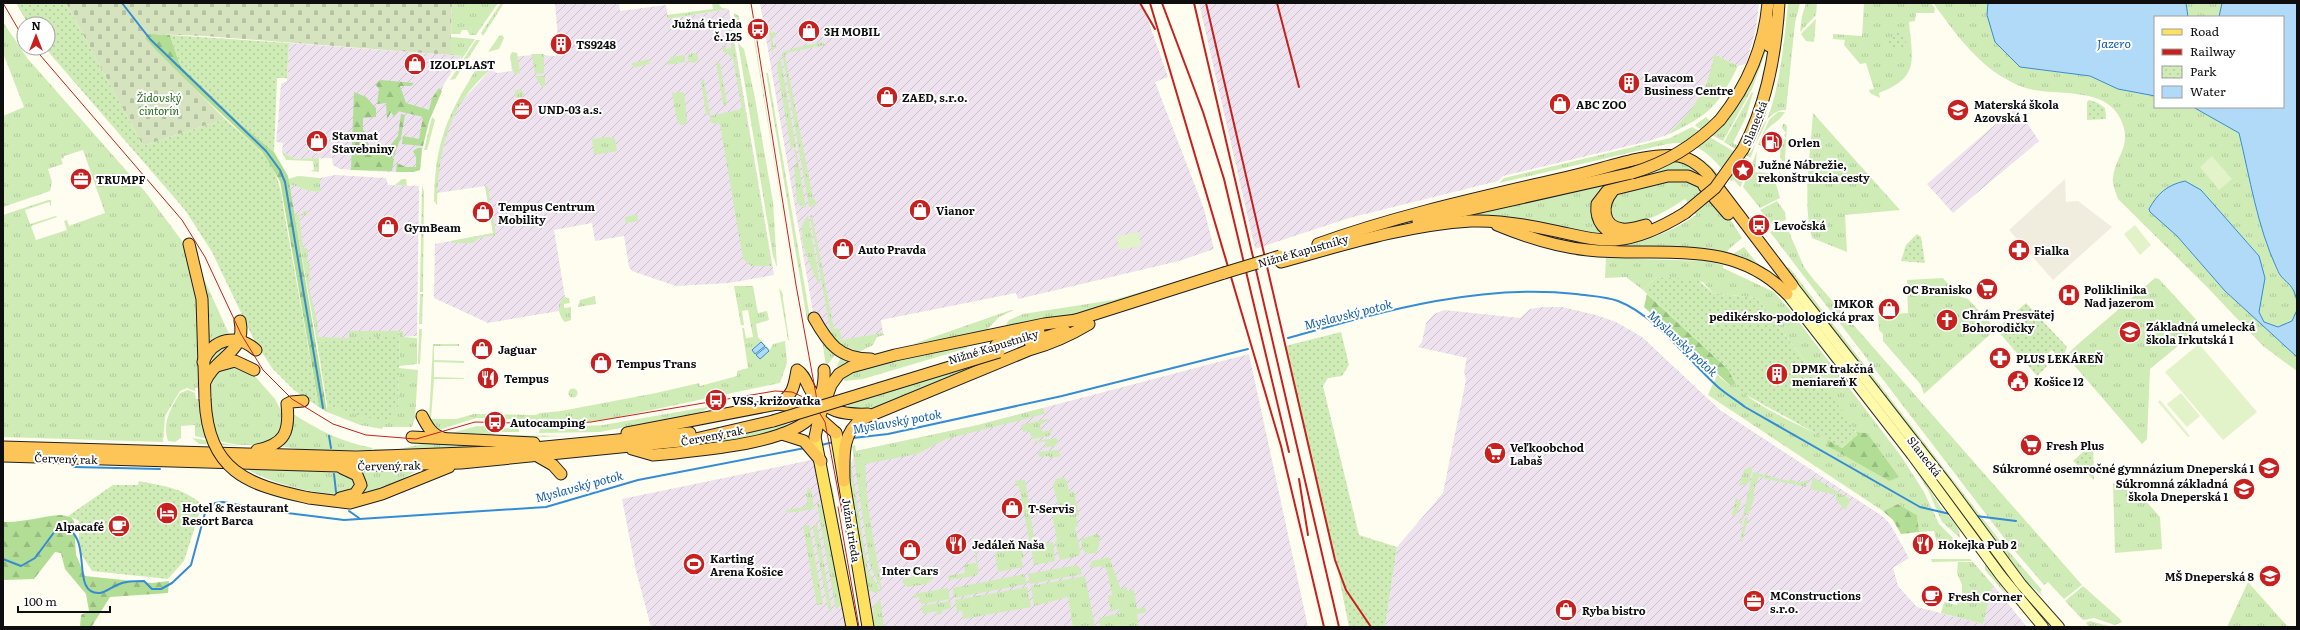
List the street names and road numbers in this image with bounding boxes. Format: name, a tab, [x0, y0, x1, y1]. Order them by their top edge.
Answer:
street label: Slanecká	[1738, 98, 1770, 148]
street label: Nižné Kapustníky	[1256, 229, 1351, 271]
street label: Nižné Kapustníky	[946, 324, 1041, 367]
street label: Červený rak	[679, 421, 745, 449]
street label: Slanecká	[1904, 433, 1946, 480]
street label: Červený rak	[34, 449, 98, 467]
street label: Červený rak	[357, 456, 421, 474]
street label: Južná trieda	[839, 497, 865, 563]

